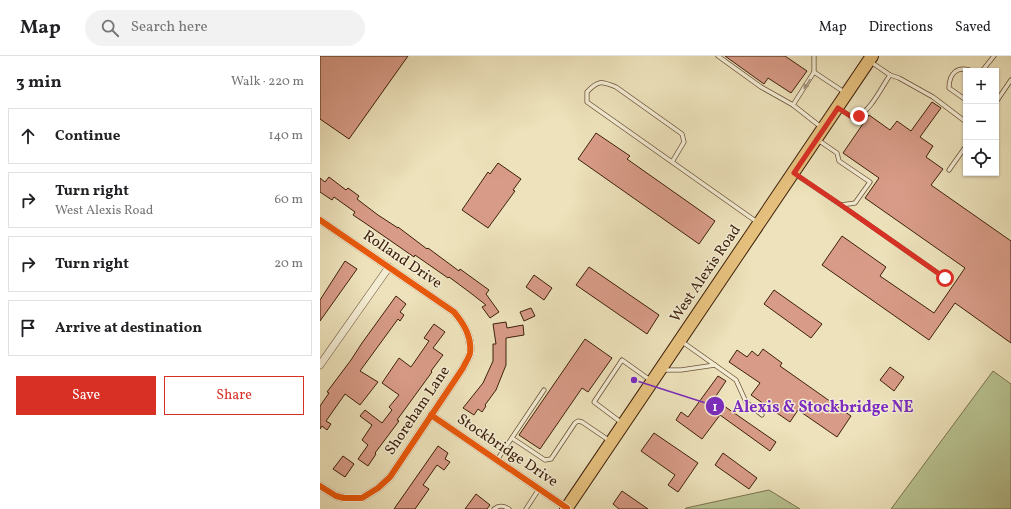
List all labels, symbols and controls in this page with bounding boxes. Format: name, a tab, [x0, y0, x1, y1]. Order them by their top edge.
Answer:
search box	[85, 10, 365, 46]
text: Map	[20, 15, 61, 41]
icon: search	[99, 17, 121, 39]
text: Search here	[131, 17, 208, 38]
text: Map	[819, 18, 847, 37]
text: Directions	[869, 18, 933, 37]
text: Saved	[955, 18, 991, 37]
map controls	[963, 68, 999, 176]
button: +	[963, 68, 999, 104]
text: 3 min	[16, 71, 62, 94]
text: Walk · 220 m	[231, 73, 304, 91]
one-way arrow	[803, 79, 811, 89]
button: −	[963, 104, 999, 140]
route end	[850, 107, 868, 125]
icon: ahead	[17, 125, 39, 147]
text: Continue	[55, 126, 120, 147]
text: 140 m	[269, 127, 303, 145]
button: locate	[963, 140, 999, 176]
text: Turn right	[55, 181, 129, 202]
icon: right	[17, 189, 39, 211]
text: 60 m	[275, 191, 303, 209]
text: West Alexis Road	[55, 202, 153, 220]
street label: West Alexis Road	[666, 221, 746, 327]
street label: Rolland Drive	[358, 226, 446, 294]
icon: right	[17, 253, 39, 275]
text: Turn right	[55, 254, 129, 275]
text: 20 m	[274, 255, 303, 273]
route start	[936, 269, 954, 287]
icon: arrive	[17, 317, 39, 339]
text: Arrive at destination	[55, 318, 202, 339]
street label: Shoreham Lane	[380, 362, 456, 460]
button: Save	[16, 376, 156, 415]
button: Share	[164, 376, 304, 415]
callout: Alexis & Stockbridge NE	[705, 392, 921, 420]
text: Alexis & Stockbridge NE	[733, 397, 913, 419]
text: 1	[713, 400, 718, 416]
street label: Stockbridge Drive	[452, 409, 562, 493]

